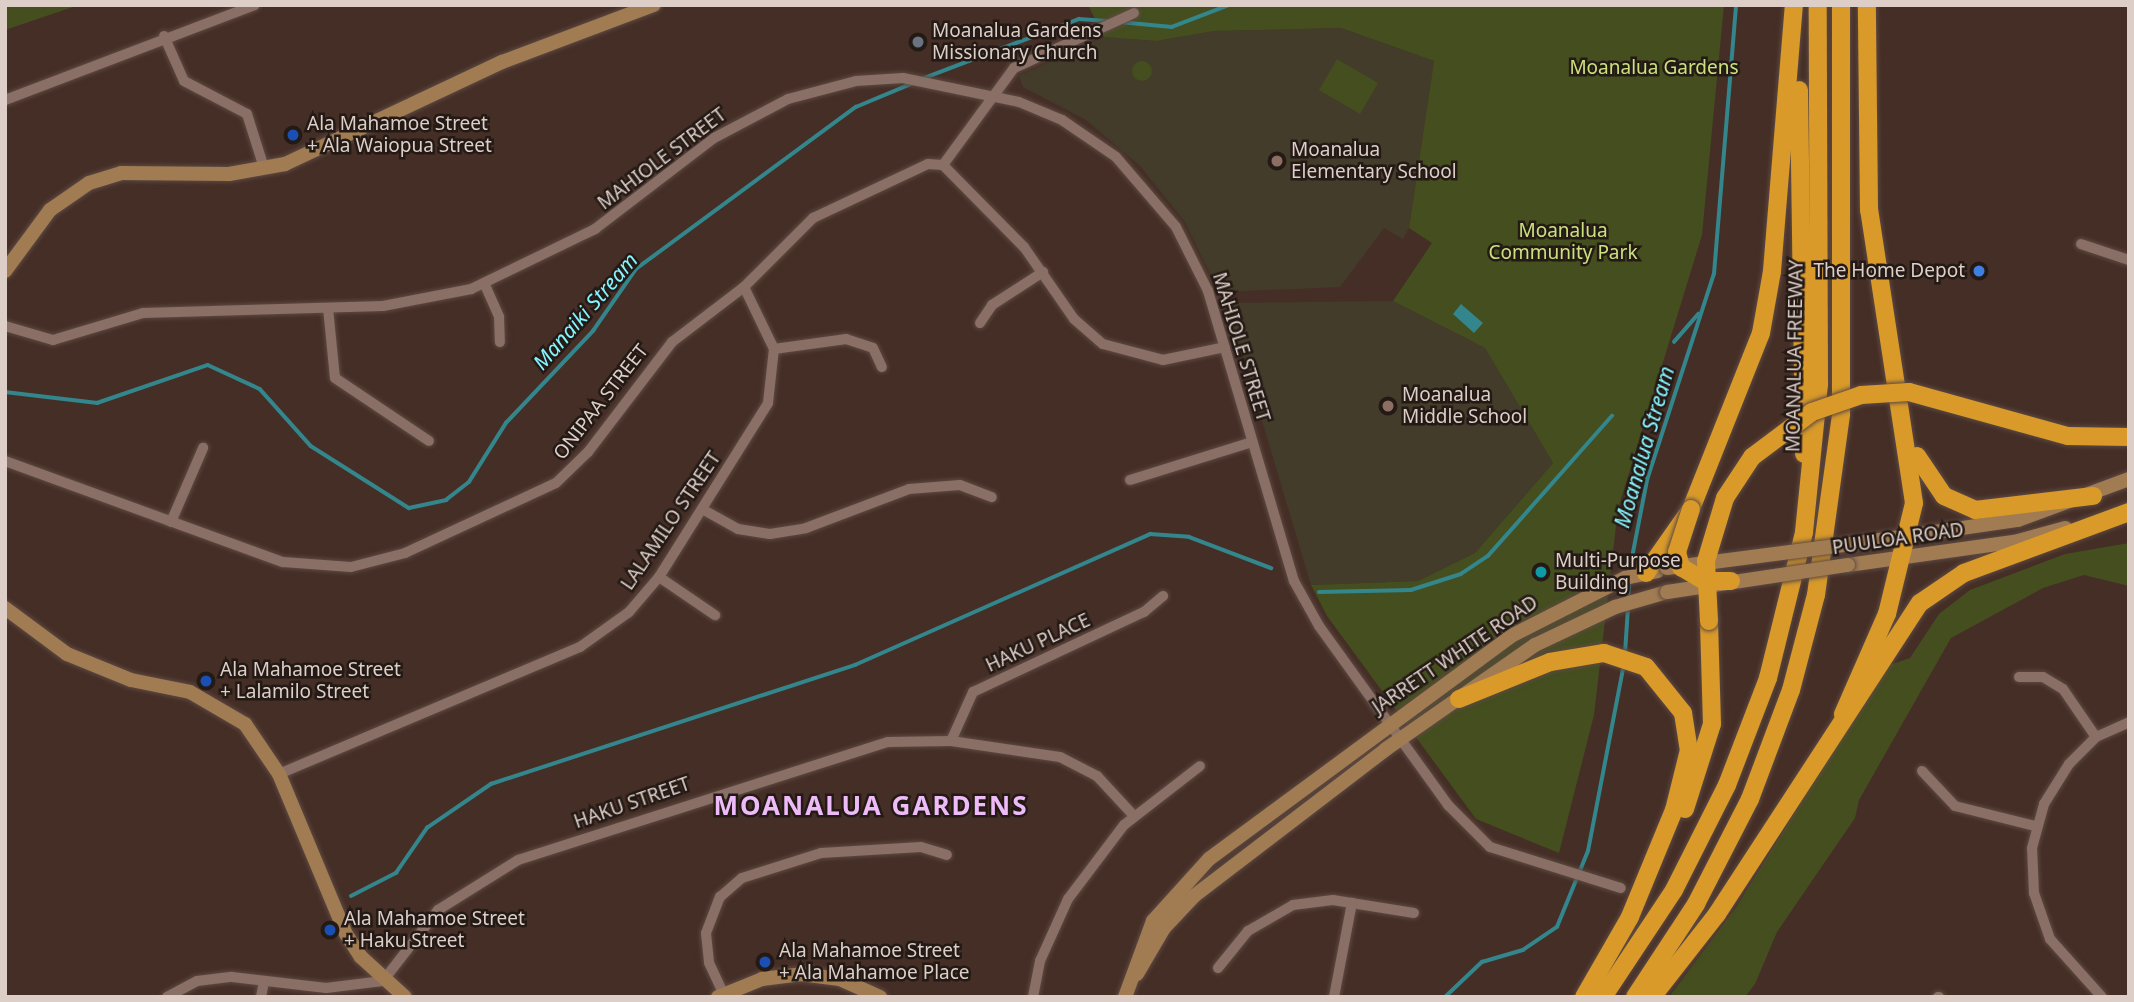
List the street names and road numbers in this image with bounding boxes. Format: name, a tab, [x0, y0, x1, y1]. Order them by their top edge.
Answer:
street label: MAHIOLE STREET	[593, 103, 731, 215]
street label: MOANALUA FREEWAY	[1782, 260, 1808, 452]
street label: MAHIOLE STREET	[1207, 270, 1275, 424]
street label: ONIPAA STREET	[549, 340, 653, 464]
street label: LALAMILO STREET	[616, 448, 726, 594]
street label: PUULOA ROAD	[1831, 518, 1965, 560]
street label: JARRETT WHITE ROAD	[1368, 591, 1542, 719]
street label: HAKU PLACE	[982, 609, 1094, 677]
street label: HAKU STREET	[571, 772, 693, 834]

